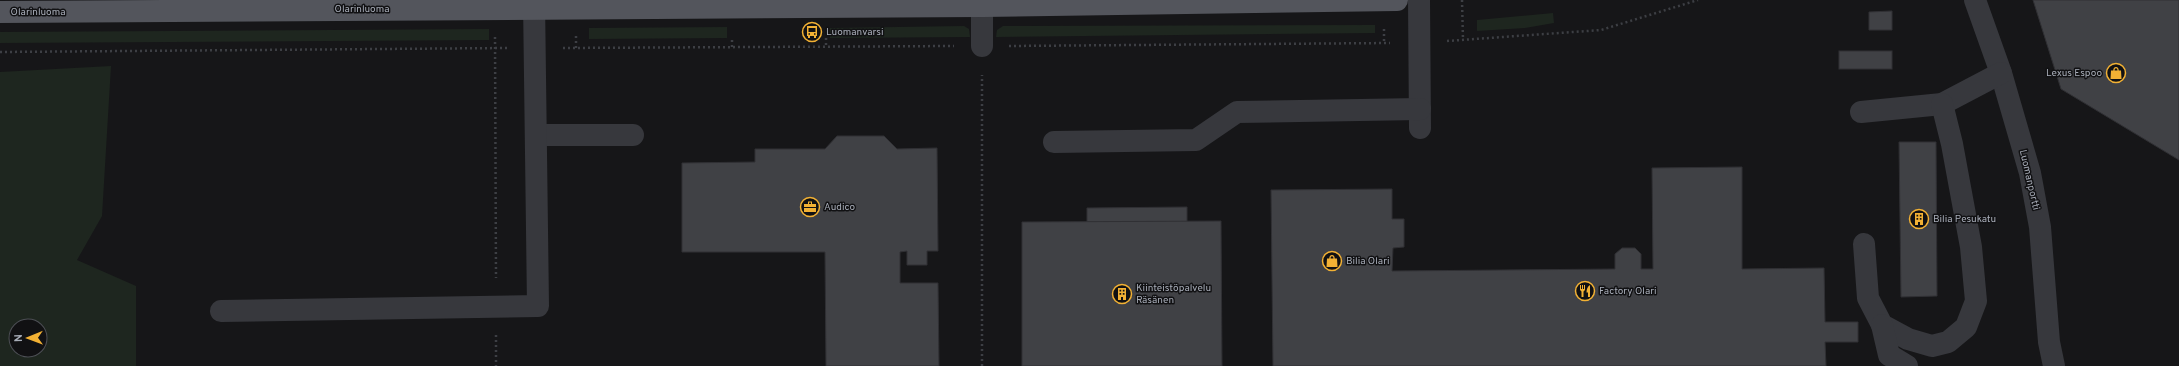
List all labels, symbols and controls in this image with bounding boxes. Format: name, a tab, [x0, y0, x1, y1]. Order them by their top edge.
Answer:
street label: Olarinluoma	[335, 3, 389, 16]
street label: Olarinluoma	[11, 6, 65, 19]
bus stop icon: Luomanvarsi	[801, 21, 823, 43]
place label: Luomanvarsi	[826, 26, 884, 39]
shop icon: Lexus Espoo	[2105, 62, 2127, 84]
place label: Lexus Espoo	[2046, 67, 2102, 80]
street label: Luomanportti	[2016, 149, 2042, 211]
office icon: Audico	[799, 196, 821, 218]
place label: Audico	[824, 201, 856, 214]
building icon: Bilia Pesukatu	[1908, 208, 1930, 230]
place label: Bilia Pesukatu	[1933, 213, 1996, 226]
shop icon: Bilia Olari	[1321, 250, 1343, 272]
place label: Bilia Olari	[1346, 255, 1390, 268]
restaurant icon: Factory Olari	[1574, 280, 1596, 302]
place label: Kiinteistöpalvelu Räsänen	[1136, 282, 1211, 307]
building icon: Kiinteistöpalvelu Räsänen	[1111, 283, 1133, 305]
place label: Factory Olari	[1599, 285, 1657, 298]
north arrow	[8, 318, 48, 358]
text: N	[12, 334, 26, 342]

